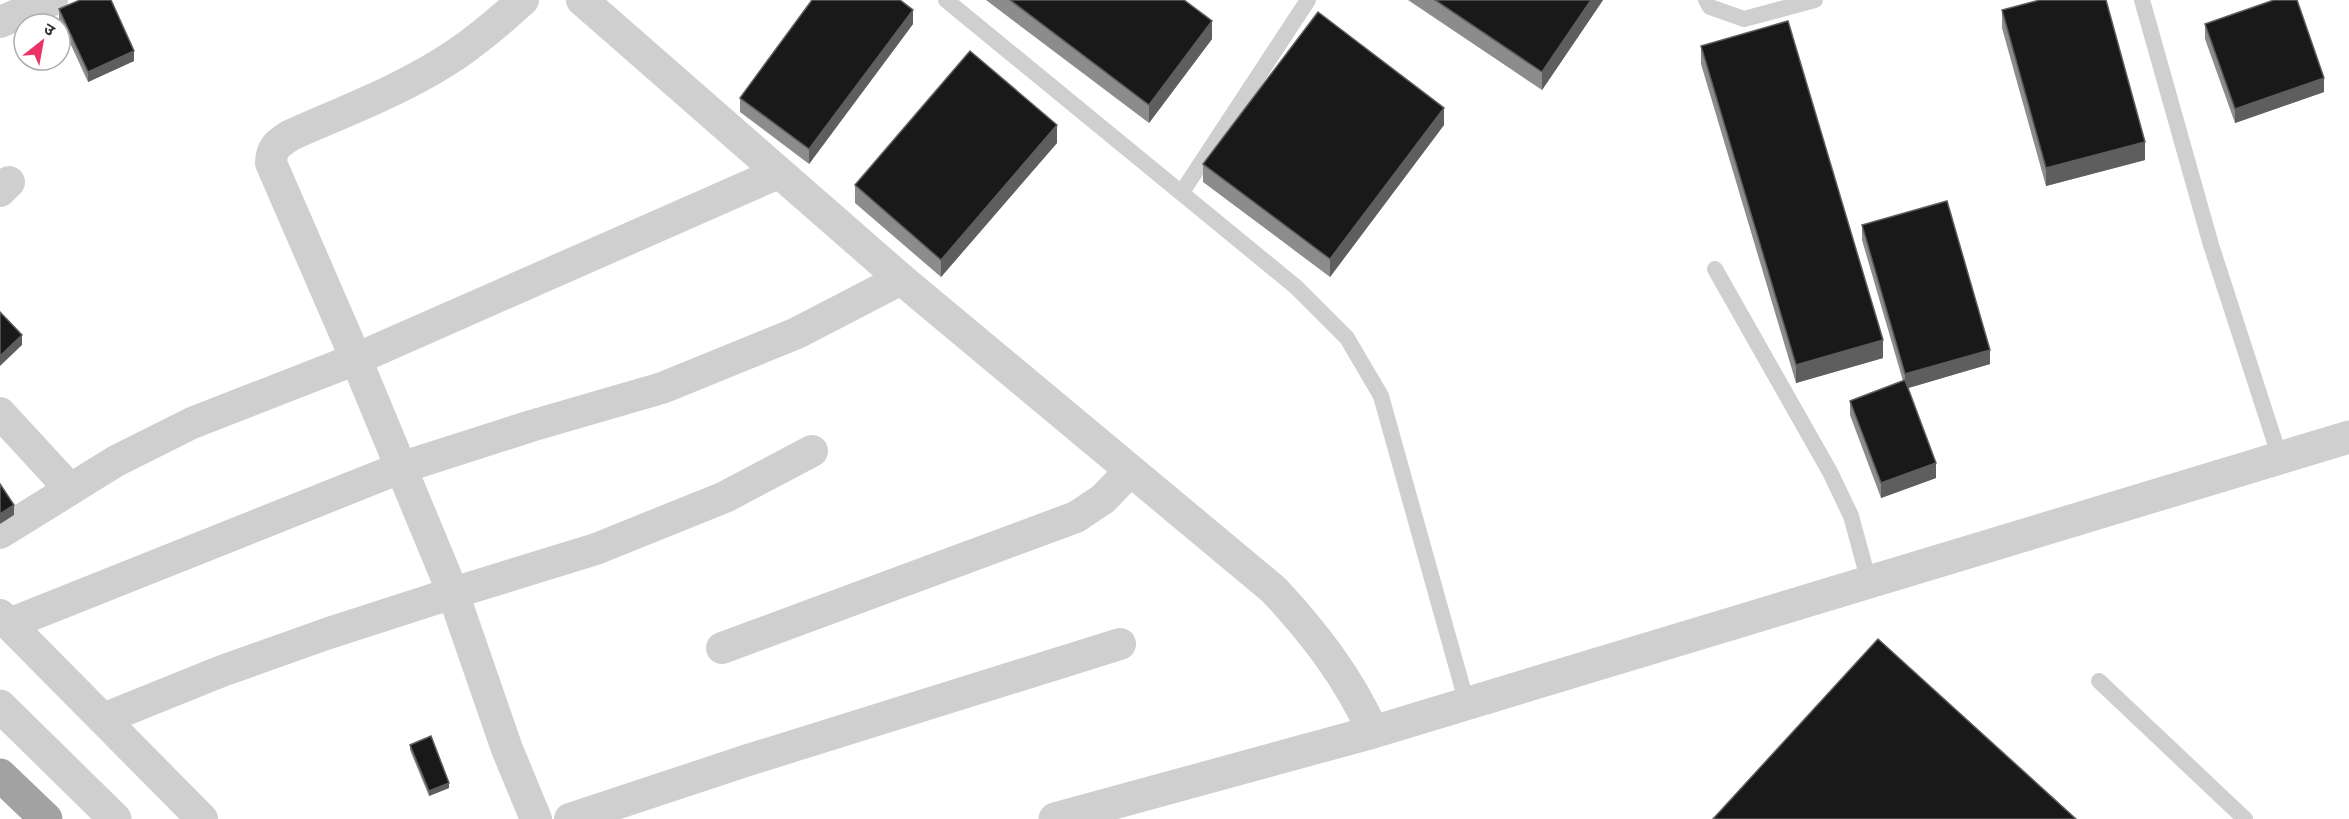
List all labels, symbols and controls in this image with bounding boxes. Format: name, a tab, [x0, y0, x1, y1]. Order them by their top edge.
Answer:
north arrow	[12, 12, 72, 72]
text: उ	[40, 17, 60, 41]

